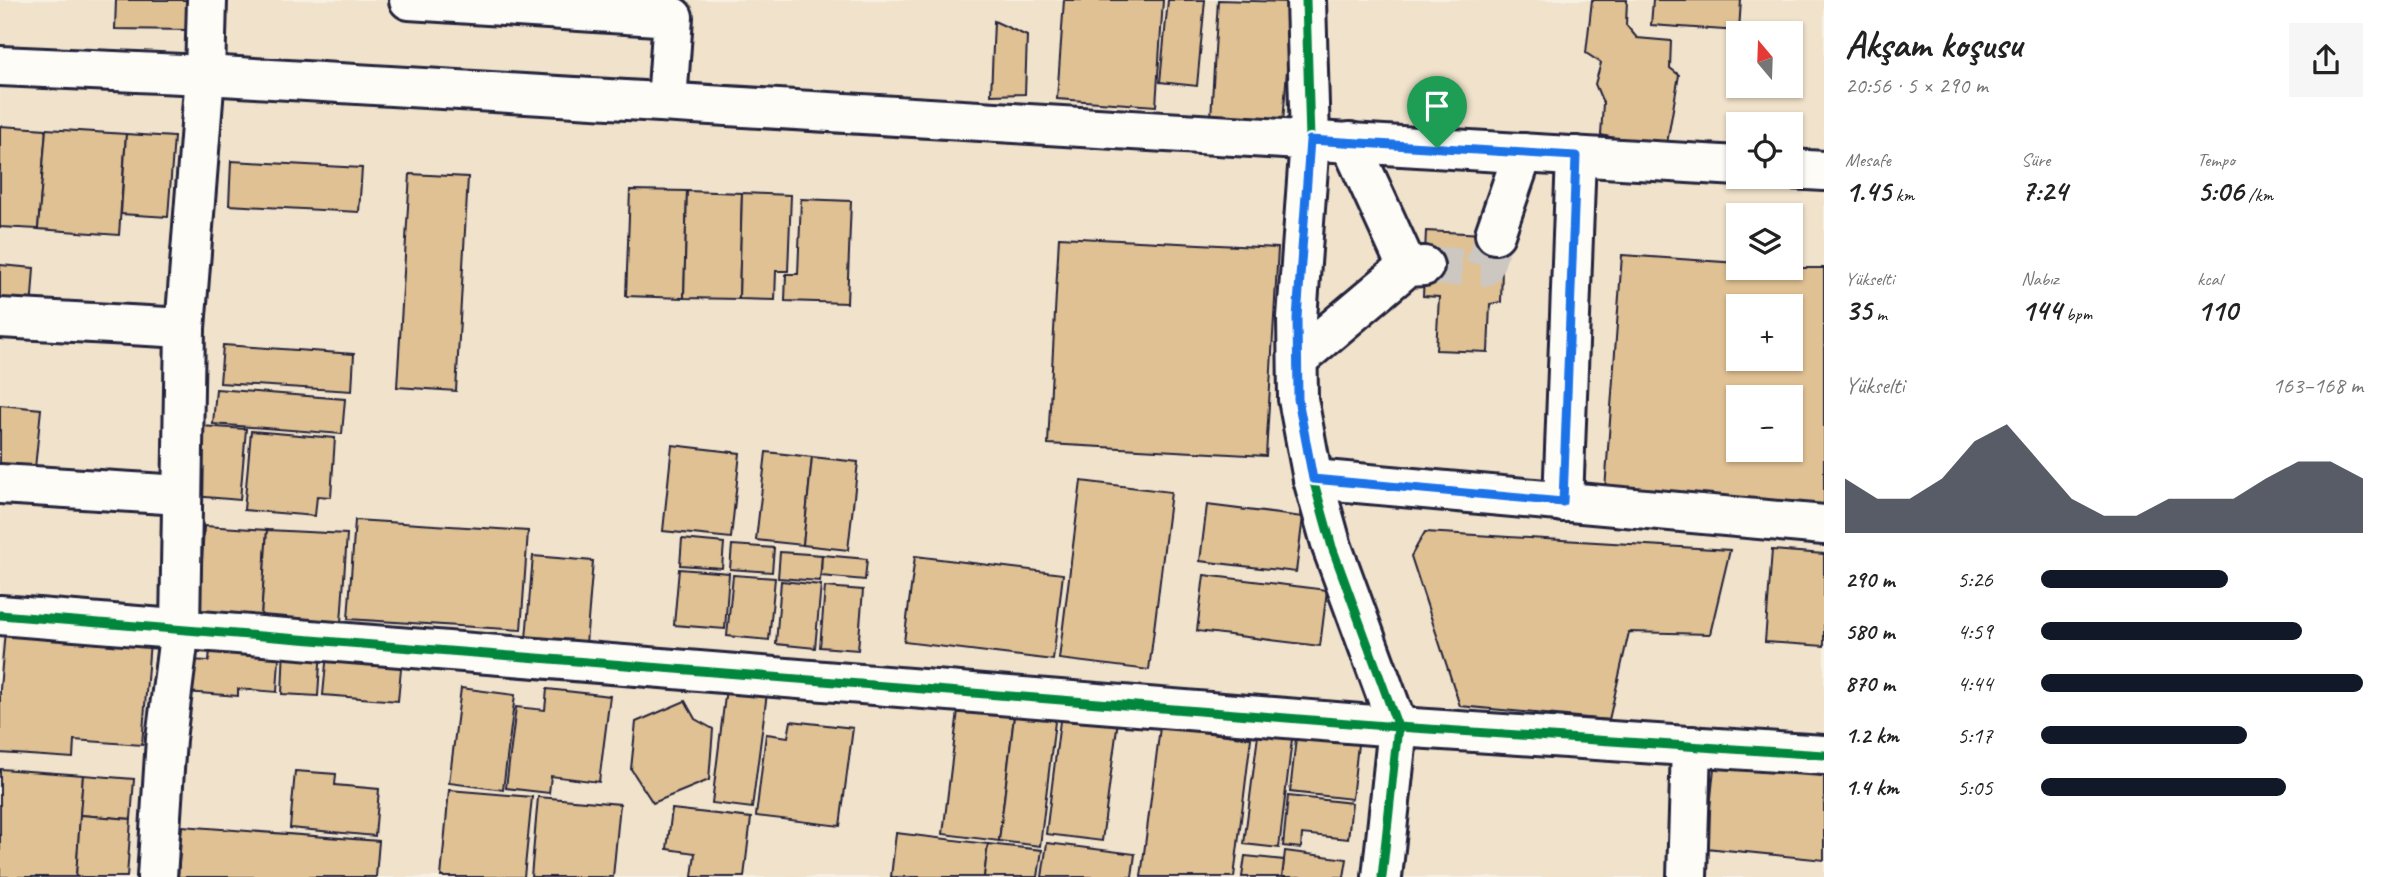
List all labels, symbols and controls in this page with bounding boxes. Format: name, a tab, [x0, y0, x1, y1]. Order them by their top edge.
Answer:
north arrow	[1726, 21, 1802, 98]
map controls	[1726, 21, 1803, 462]
text: Akşam koşusu	[1845, 21, 2022, 68]
button: share	[2289, 23, 2363, 97]
text: 20:56 · 5 × 290 m	[1845, 71, 1988, 100]
pin	[1407, 76, 1467, 148]
icon: arrive	[1418, 87, 1456, 125]
button: locate	[1726, 112, 1803, 189]
text: Mesafe	[1845, 148, 1891, 172]
text: Süre	[2021, 148, 2050, 172]
text: Tempo	[2197, 148, 2235, 172]
text: 1.45	[1845, 172, 1891, 210]
text: 7:24	[2021, 172, 2067, 210]
text: 5:06	[2197, 172, 2244, 210]
text: km	[1891, 183, 1914, 207]
text: /km	[2244, 183, 2273, 207]
button: layers	[1726, 203, 1803, 280]
text: Yükselti	[1845, 267, 1894, 291]
text: Nabız	[2021, 267, 2059, 291]
text: kcal	[2197, 267, 2222, 291]
text: 35	[1845, 291, 1872, 329]
text: 144	[2021, 291, 2062, 329]
text: 110	[2197, 291, 2238, 329]
button: +	[1726, 294, 1803, 371]
text: m	[1872, 302, 1887, 326]
text: bpm	[2062, 302, 2092, 326]
text: Yükselti	[1845, 371, 1905, 400]
text: 163–168 m	[2272, 371, 2363, 400]
button: −	[1726, 385, 1803, 462]
text: 290 m	[1845, 565, 1894, 594]
text: 5:26	[1957, 565, 1993, 594]
text: 580 m	[1845, 617, 1894, 646]
text: 4:59	[1957, 617, 1993, 646]
text: 870 m	[1845, 669, 1895, 698]
text: 4:44	[1957, 669, 1993, 698]
text: 1.2 km	[1845, 721, 1899, 750]
text: 5:17	[1957, 721, 1993, 750]
text: 1.4 km	[1845, 773, 1899, 802]
text: 5:05	[1957, 773, 1993, 802]

